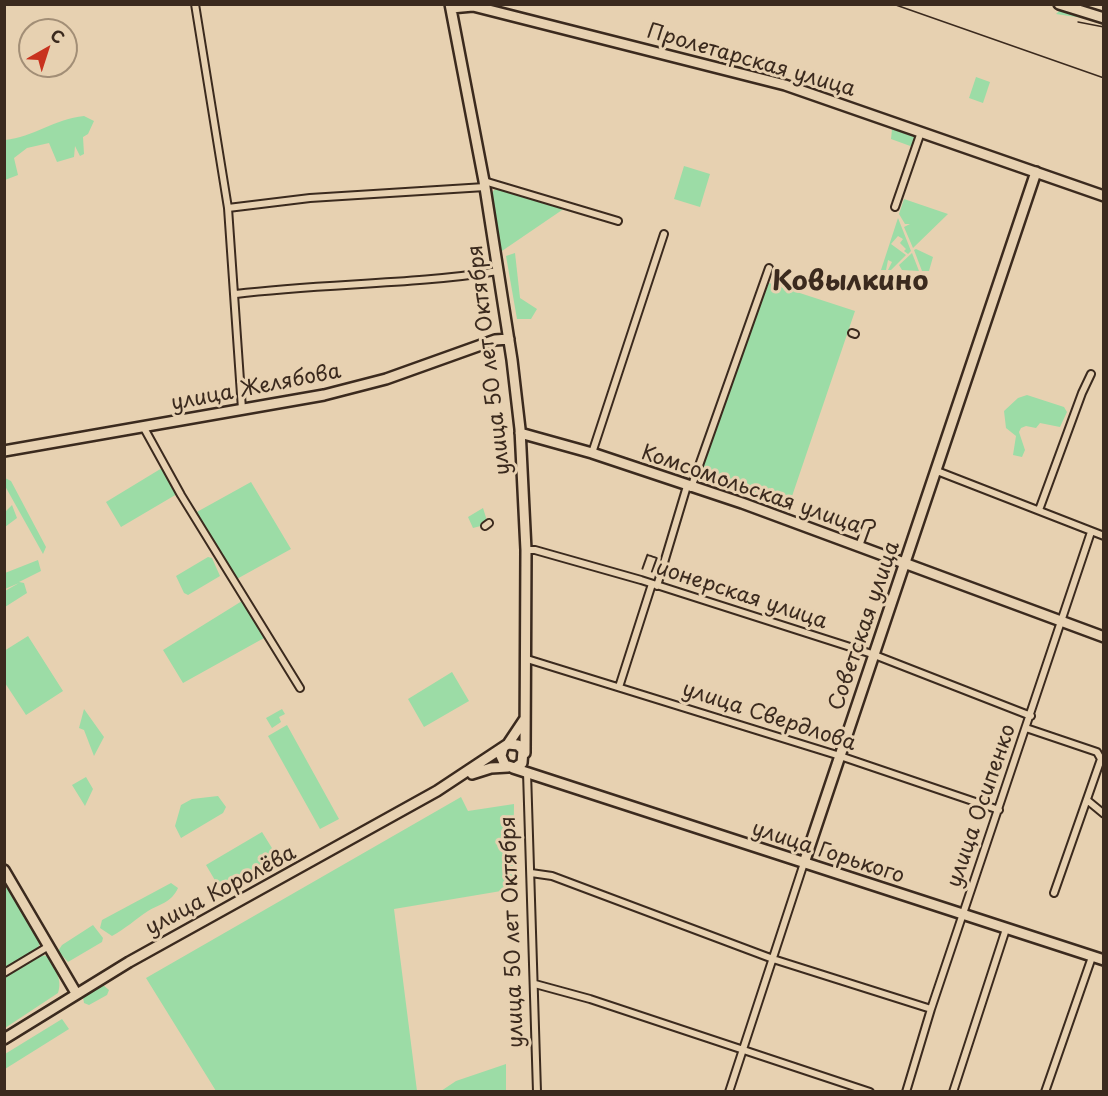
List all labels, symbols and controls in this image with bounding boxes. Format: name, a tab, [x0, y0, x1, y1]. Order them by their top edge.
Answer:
north arrow	[18, 18, 78, 78]
street label: Пролетарская улица	[644, 19, 858, 103]
text: С	[46, 22, 70, 49]
street label: улица 50 лет Октября	[463, 243, 517, 477]
district label: Ковылкино	[772, 267, 928, 299]
street label: улица Желябова	[169, 359, 343, 417]
street label: Комсомольская улица	[638, 441, 864, 539]
street label: Советская улица	[824, 538, 906, 714]
street label: Пионерская улица	[638, 551, 830, 635]
street label: улица Свердлова	[679, 677, 859, 757]
street label: улица Осипенко	[942, 721, 1022, 891]
street label: улица 50 лет Октября	[496, 816, 530, 1048]
street label: улица Горького	[748, 816, 908, 890]
street label: улица Королёва	[141, 841, 301, 941]

